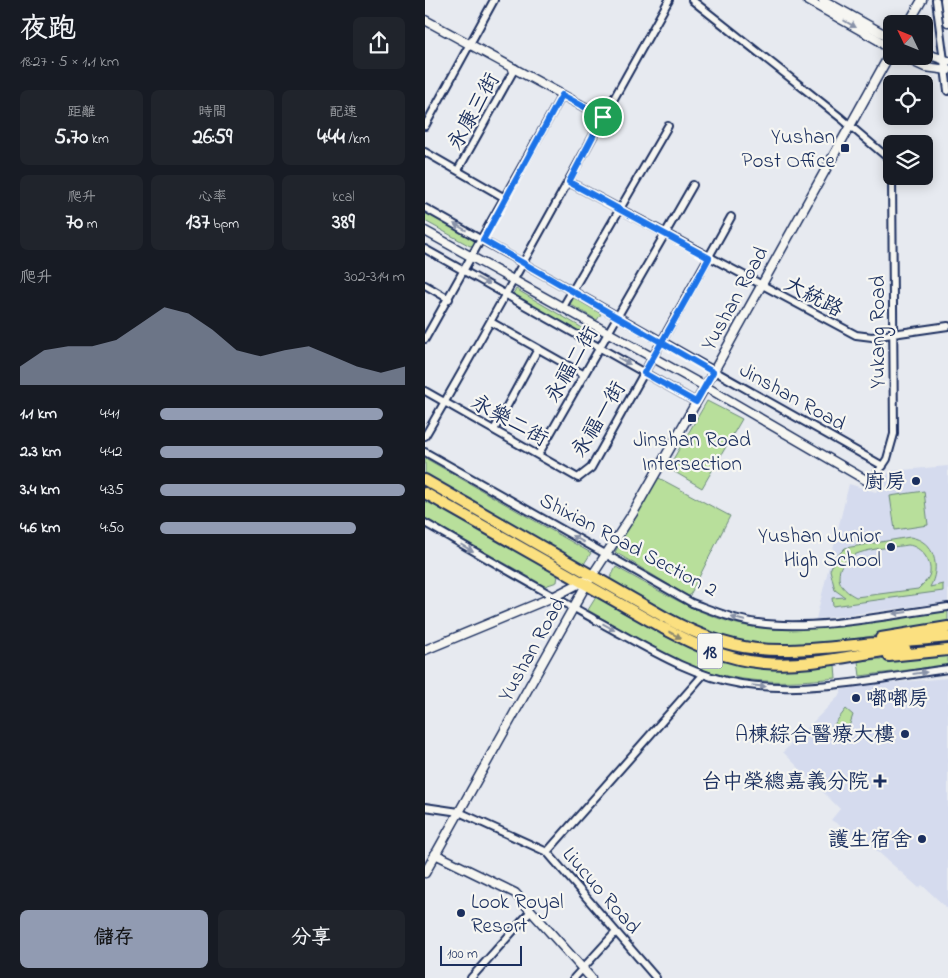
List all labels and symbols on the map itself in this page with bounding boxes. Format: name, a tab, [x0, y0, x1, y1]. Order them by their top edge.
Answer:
north arrow	[883, 15, 933, 65]
one-way arrow	[842, 20, 857, 28]
street label: 永康三街	[441, 68, 508, 156]
pin	[582, 96, 624, 138]
place label: Yushan Post Office	[742, 123, 836, 177]
marker: Yushan Post Office	[839, 142, 851, 154]
one-way arrow	[453, 223, 467, 231]
street label: Yushan Road	[695, 241, 777, 356]
street label: 大統路	[778, 270, 848, 326]
street label: Yukang Road	[864, 275, 896, 388]
one-way arrow	[476, 277, 489, 286]
street label: 永福二街	[539, 321, 607, 409]
street label: Jinshan Road	[733, 356, 851, 439]
one-way arrow	[618, 357, 631, 366]
street label: 永福一街	[565, 376, 634, 464]
street label: 永樂二街	[465, 388, 553, 455]
marker: Jinshan Road Intersection	[686, 412, 698, 424]
place label: Jinshan Road Intersection	[633, 426, 751, 480]
place label: 廚房	[864, 468, 906, 498]
marker: 廚房	[910, 475, 922, 487]
street label: Shixian Road Section 2	[533, 486, 723, 606]
place label: Yushan Junior High School	[758, 522, 881, 578]
one-way arrow	[571, 534, 585, 543]
marker: Yushan Junior High School	[885, 541, 897, 553]
one-way arrow	[461, 543, 474, 552]
street label: Yushan Road	[492, 592, 574, 707]
one-way arrow	[891, 609, 907, 617]
one-way arrow	[731, 615, 746, 623]
one-way arrow	[602, 623, 616, 632]
one-way arrow	[667, 631, 682, 639]
road number: 18	[697, 634, 723, 668]
one-way arrow	[913, 669, 929, 677]
one-way arrow	[751, 682, 767, 690]
place label: 嘟嘟房	[866, 685, 929, 715]
marker: 嘟嘟房	[850, 692, 862, 704]
place label: A棟綜合醫療大樓	[735, 721, 895, 751]
marker: A棟綜合醫療大樓	[899, 728, 911, 740]
place label: 台中榮總嘉義分院	[701, 768, 869, 798]
marker: 台中榮總嘉義分院	[873, 774, 887, 788]
place label: 護生宿舍	[828, 826, 912, 856]
marker: 護生宿舍	[916, 833, 928, 845]
street label: Liucuo Road	[554, 841, 647, 942]
place label: Look Royal Resort	[471, 888, 564, 942]
marker: Look Royal Resort	[455, 907, 467, 919]
scale bar	[440, 943, 523, 966]

